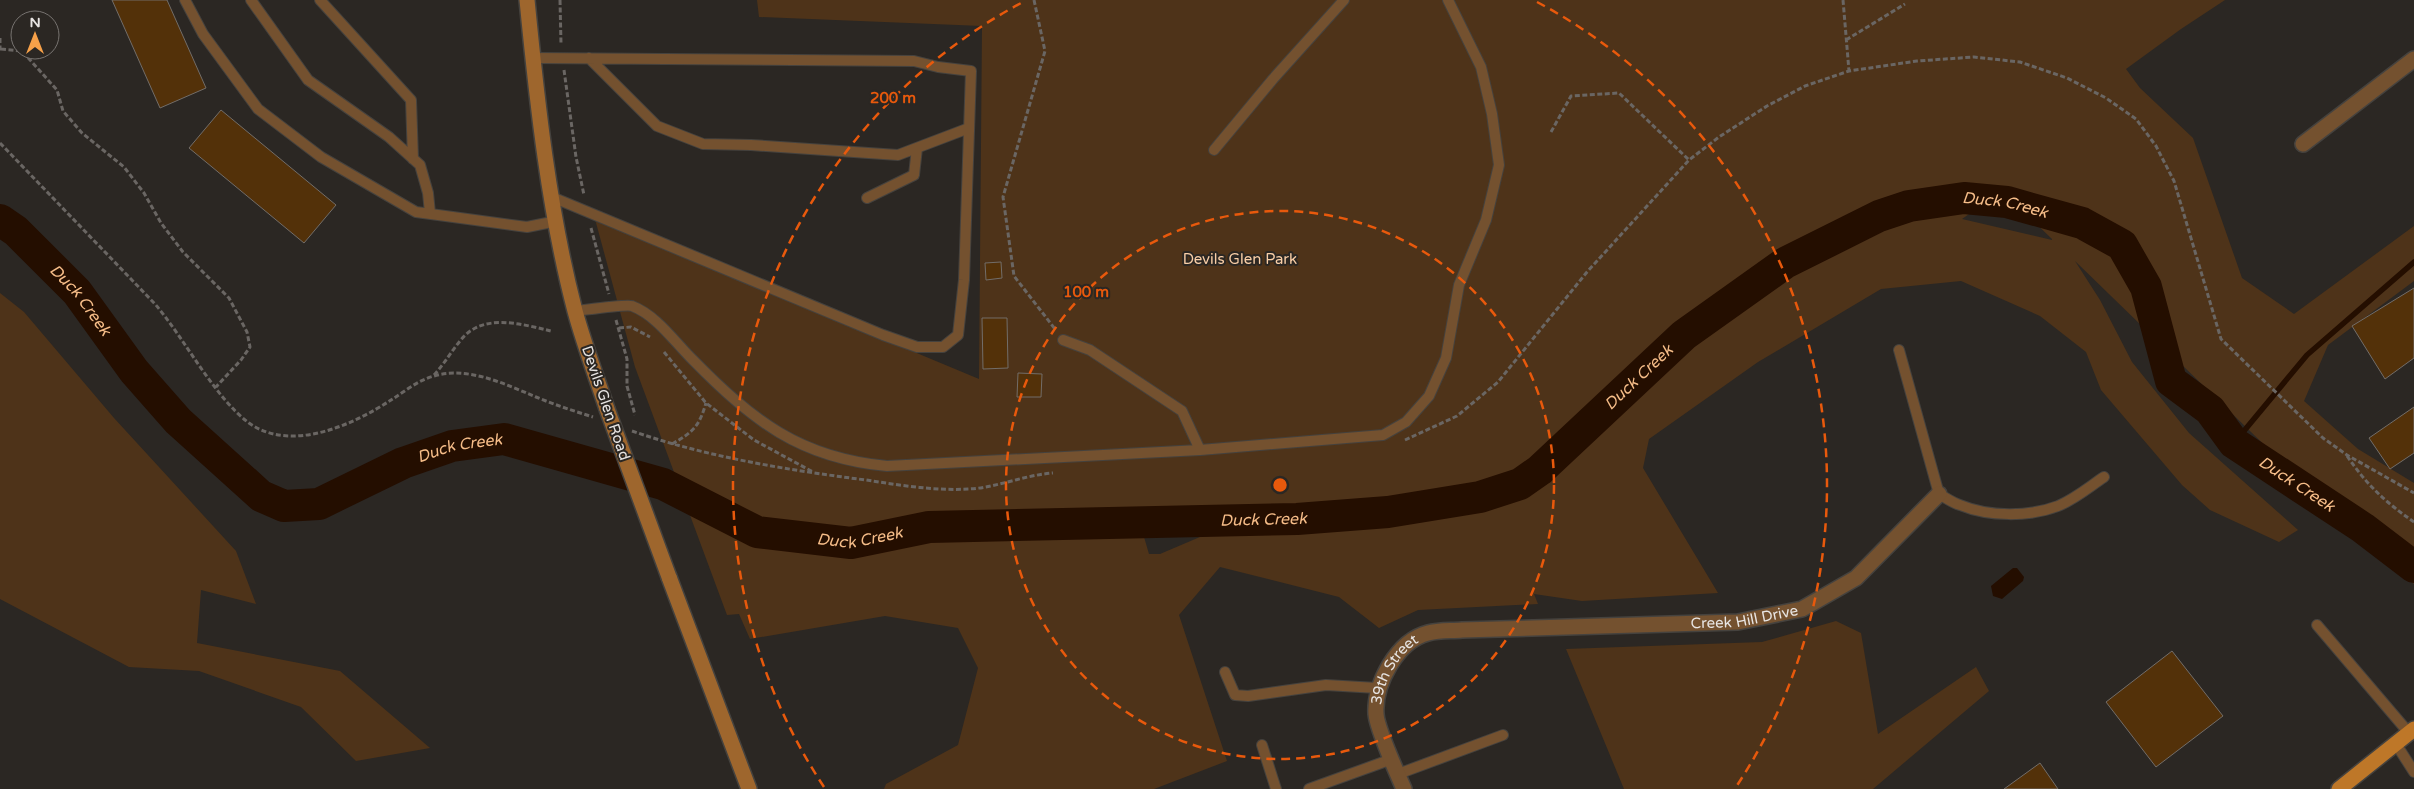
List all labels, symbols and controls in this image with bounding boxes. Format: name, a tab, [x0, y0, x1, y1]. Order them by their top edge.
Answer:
north arrow	[10, 10, 60, 60]
text: N	[29, 14, 41, 31]
text: 200 m	[870, 89, 916, 107]
water label: Duck Creek	[1961, 188, 2051, 223]
park label: Devils Glen Park	[1183, 250, 1297, 268]
water label: Duck Creek	[45, 260, 116, 341]
text: 100 m	[1063, 283, 1109, 301]
water label: Duck Creek	[1600, 340, 1678, 414]
street label: Devils Glen Road	[578, 343, 634, 463]
water label: Duck Creek	[414, 429, 505, 467]
water label: Duck Creek	[2255, 452, 2339, 517]
centre of rings	[1271, 476, 1289, 494]
water label: Duck Creek	[1220, 508, 1309, 531]
water label: Duck Creek	[816, 522, 906, 554]
street label: Creek Hill Drive	[1690, 601, 1800, 632]
street label: 39th Street	[1367, 630, 1421, 706]

